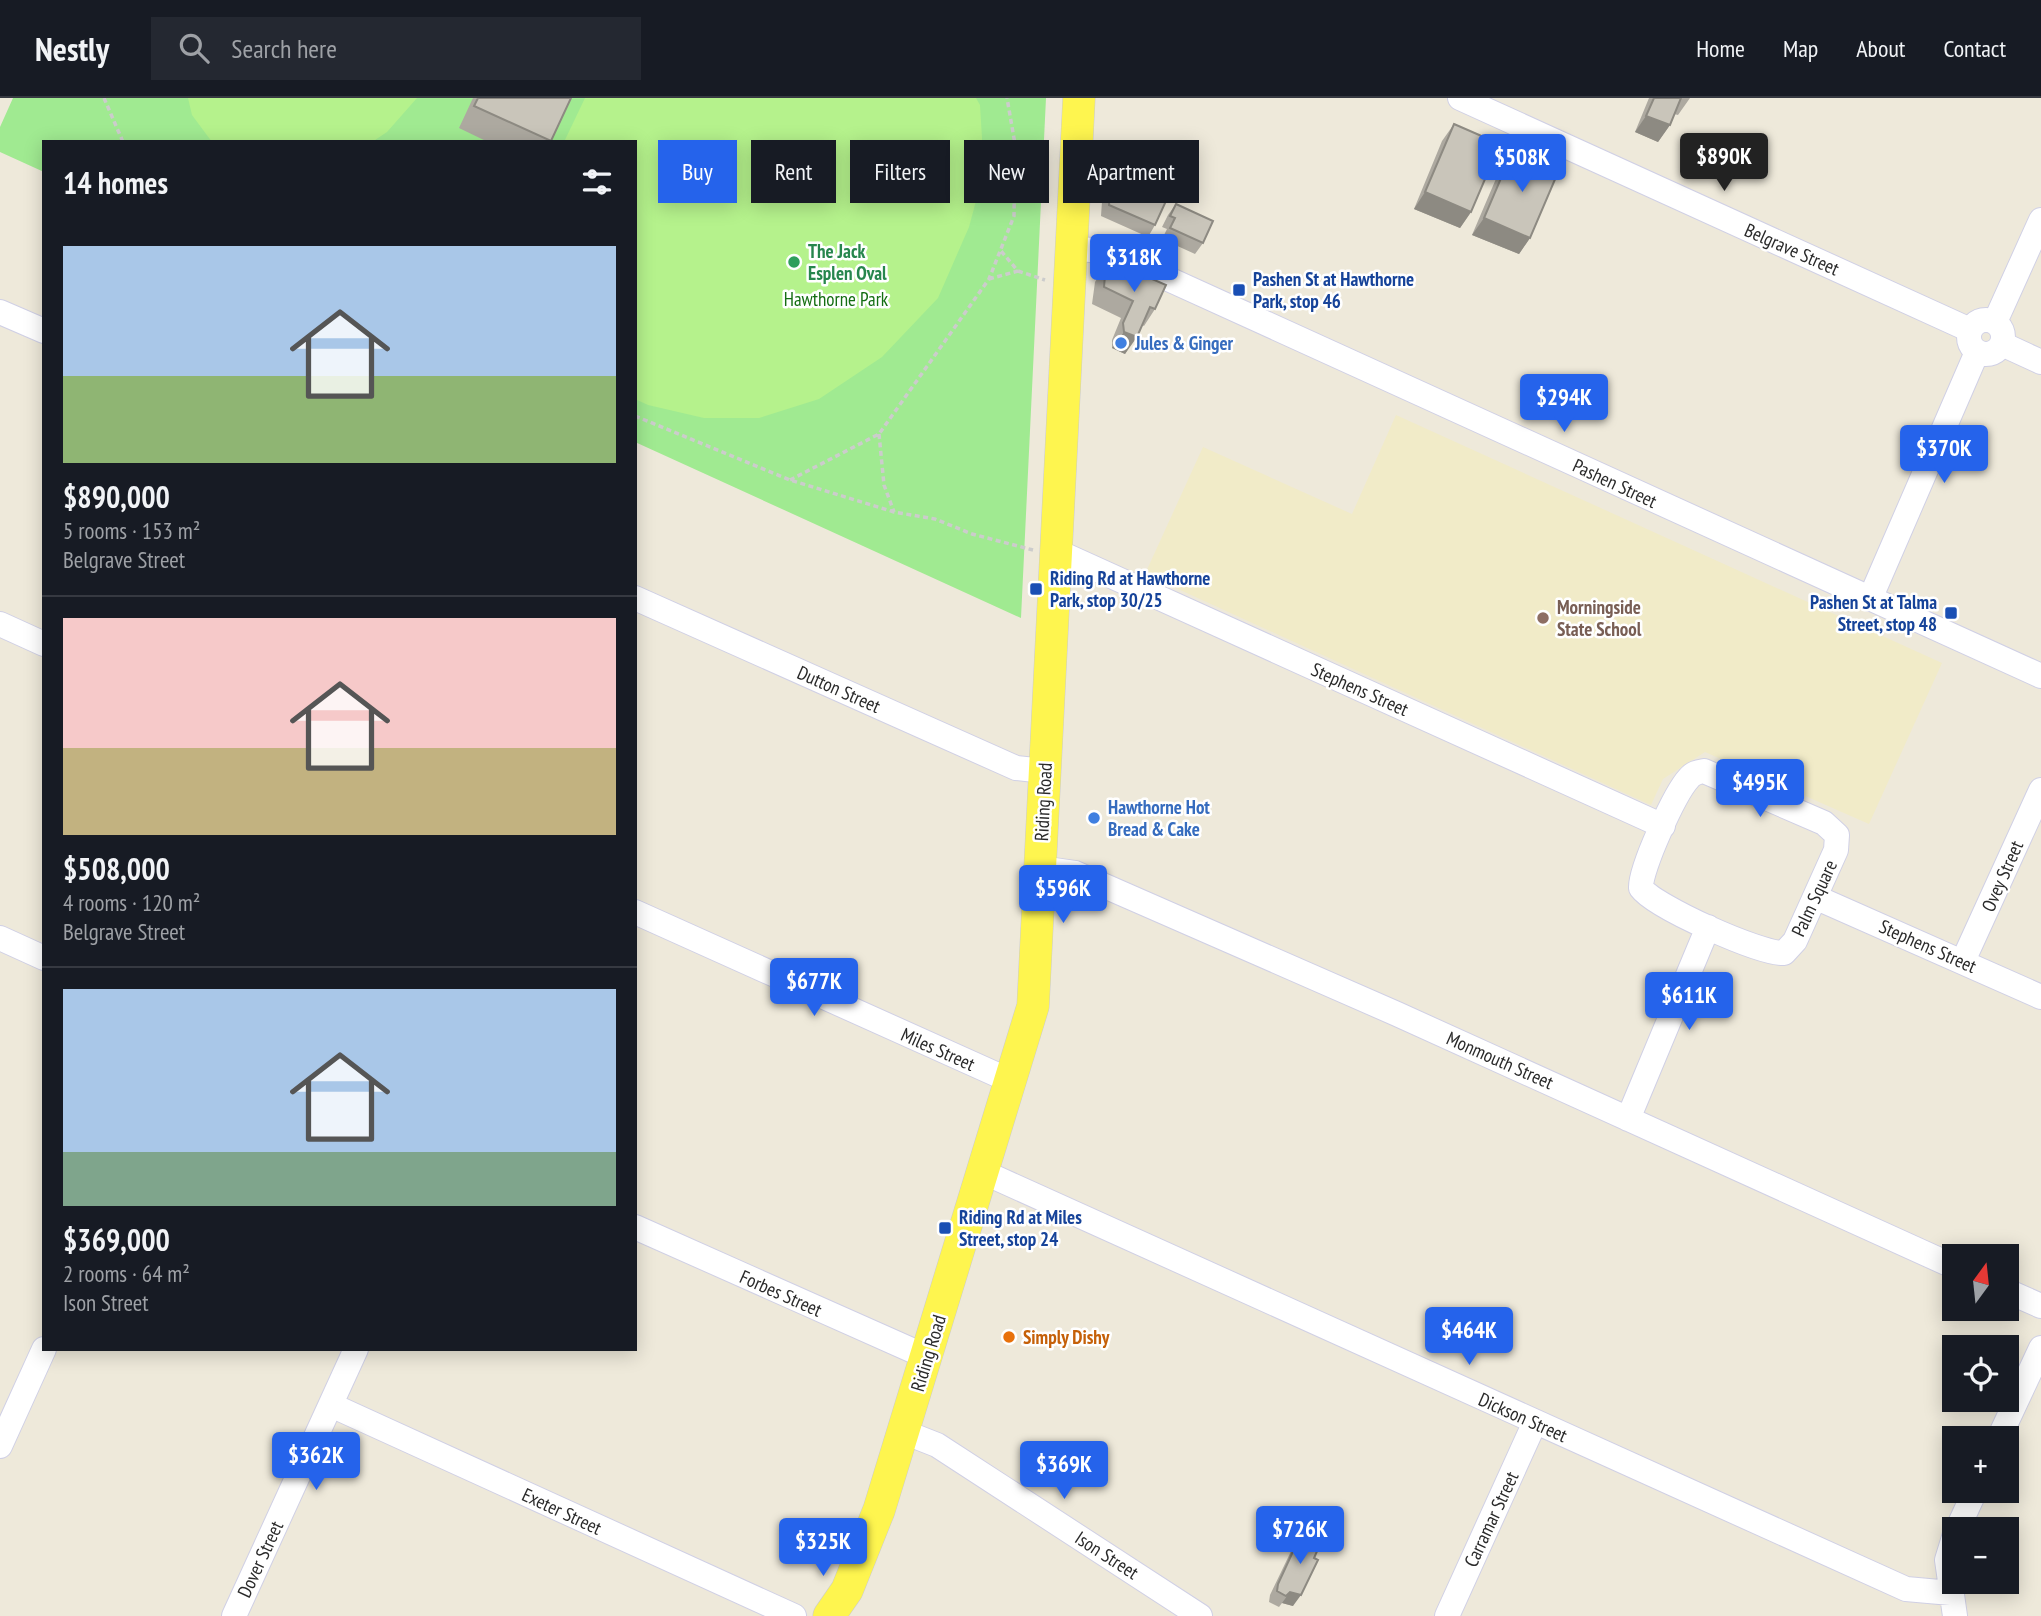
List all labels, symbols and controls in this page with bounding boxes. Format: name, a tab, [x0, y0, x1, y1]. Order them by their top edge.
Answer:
search box	[151, 17, 641, 80]
text: Nestly	[35, 27, 109, 70]
icon: search	[175, 29, 213, 67]
text: Search here	[231, 32, 337, 65]
text: Home	[1696, 33, 1745, 64]
text: Map	[1783, 33, 1818, 64]
text: About	[1856, 33, 1905, 64]
text: Contact	[1943, 33, 2006, 64]
pin: $508K	[1473, 134, 1571, 194]
pin: $890K	[1675, 134, 1773, 193]
chip: Buy	[658, 140, 737, 203]
chip: Rent	[751, 140, 836, 203]
chip: Filters	[850, 140, 950, 203]
chip: New	[964, 140, 1049, 203]
chip: Apartment	[1063, 140, 1199, 203]
text: $890K	[1696, 141, 1752, 170]
text: $508K	[1494, 142, 1550, 171]
text: 14 homes	[63, 163, 168, 202]
icon: filters	[578, 163, 616, 201]
street label: Belgrave Street	[1741, 218, 1844, 281]
pin: $318K	[1085, 234, 1183, 294]
place label: The Jack Esplen Oval	[808, 239, 887, 285]
text: $318K	[1106, 242, 1162, 271]
marker: The Jack Esplen Oval	[786, 254, 802, 270]
place label: Pashen St at Hawthorne Park, stop 46	[1253, 267, 1414, 313]
marker: Pashen St at Hawthorne Park, stop 46	[1231, 282, 1247, 298]
park label: Hawthorne Park	[784, 287, 889, 311]
icon: home	[277, 291, 403, 417]
place label: Jules & Ginger	[1134, 331, 1234, 355]
marker: Jules & Ginger	[1113, 335, 1129, 351]
pin: $294K	[1515, 374, 1613, 434]
text: $294K	[1536, 382, 1592, 411]
pin: $370K	[1895, 426, 1993, 485]
text: $370K	[1916, 433, 1972, 462]
street label: Pashen Street	[1569, 453, 1662, 513]
text: $890,000	[63, 477, 170, 516]
text: 5 rooms · 153 m²	[63, 516, 200, 545]
text: Belgrave Street	[63, 545, 185, 574]
place label: Riding Rd at Hawthorne Park, stop 30/25	[1050, 566, 1210, 612]
marker: Riding Rd at Hawthorne Park, stop 30/25	[1028, 581, 1044, 597]
place label: Pashen St at Talma Street, stop 48	[1810, 590, 1937, 636]
place label: Morningside State School	[1557, 595, 1642, 641]
marker: Pashen St at Talma Street, stop 48	[1943, 605, 1959, 621]
marker: Morningside State School	[1535, 610, 1551, 626]
street label: Stephens Street	[1308, 657, 1413, 721]
street label: Dutton Street	[794, 660, 885, 718]
icon: home	[277, 663, 403, 789]
pin: $495K	[1711, 760, 1809, 819]
street label: Riding Road	[1029, 762, 1057, 842]
text: $495K	[1732, 767, 1788, 796]
place label: Hawthorne Hot Bread & Cake	[1108, 795, 1210, 841]
marker: Hawthorne Hot Bread & Cake	[1086, 810, 1102, 826]
street label: Ovey Street	[1976, 836, 2029, 915]
text: $508,000	[63, 849, 170, 888]
street label: Palm Square	[1786, 856, 1842, 940]
pin: $596K	[1014, 866, 1112, 925]
text: $596K	[1035, 873, 1091, 902]
text: 4 rooms · 120 m²	[63, 888, 200, 917]
street label: Stephens Street	[1876, 914, 1981, 978]
text: Belgrave Street	[63, 917, 185, 946]
pin: $677K	[765, 958, 863, 1018]
text: $677K	[786, 966, 842, 995]
pin: $611K	[1640, 972, 1738, 1032]
text: $611K	[1661, 980, 1717, 1009]
street label: Miles Street	[897, 1022, 979, 1076]
street label: Monmouth Street	[1443, 1026, 1558, 1095]
icon: home	[277, 1034, 403, 1160]
place label: Riding Rd at Miles Street, stop 24	[959, 1205, 1082, 1251]
text: $369,000	[63, 1220, 170, 1259]
marker: Riding Rd at Miles Street, stop 24	[937, 1220, 953, 1236]
north arrow	[1942, 1244, 2020, 1321]
map controls	[1942, 1244, 2019, 1594]
text: 2 rooms · 64 m²	[63, 1259, 190, 1288]
street label: Forbes Street	[736, 1264, 826, 1322]
text: Ison Street	[63, 1288, 149, 1317]
pin: $464K	[1420, 1308, 1518, 1367]
street label: Riding Road	[905, 1312, 951, 1394]
text: $464K	[1441, 1315, 1497, 1344]
place label: Simply Dishy	[1023, 1325, 1110, 1349]
marker: Simply Dishy	[1001, 1329, 1017, 1345]
button: locate	[1942, 1335, 2019, 1412]
street label: Dickson Street	[1475, 1387, 1572, 1448]
button: +	[1942, 1426, 2019, 1503]
pin: $362K	[267, 1432, 365, 1492]
text: $362K	[288, 1440, 344, 1469]
pin: $369K	[1015, 1442, 1113, 1501]
text: $369K	[1036, 1449, 1092, 1478]
street label: Carramar Street	[1458, 1467, 1524, 1571]
street label: Exeter Street	[518, 1482, 606, 1540]
pin: $726K	[1251, 1506, 1349, 1566]
text: $726K	[1272, 1514, 1328, 1543]
street label: Dover Street	[232, 1516, 288, 1601]
button: −	[1942, 1517, 2019, 1594]
pin: $325K	[774, 1518, 872, 1578]
text: $325K	[795, 1526, 851, 1555]
street label: Ison Street	[1071, 1526, 1144, 1585]

